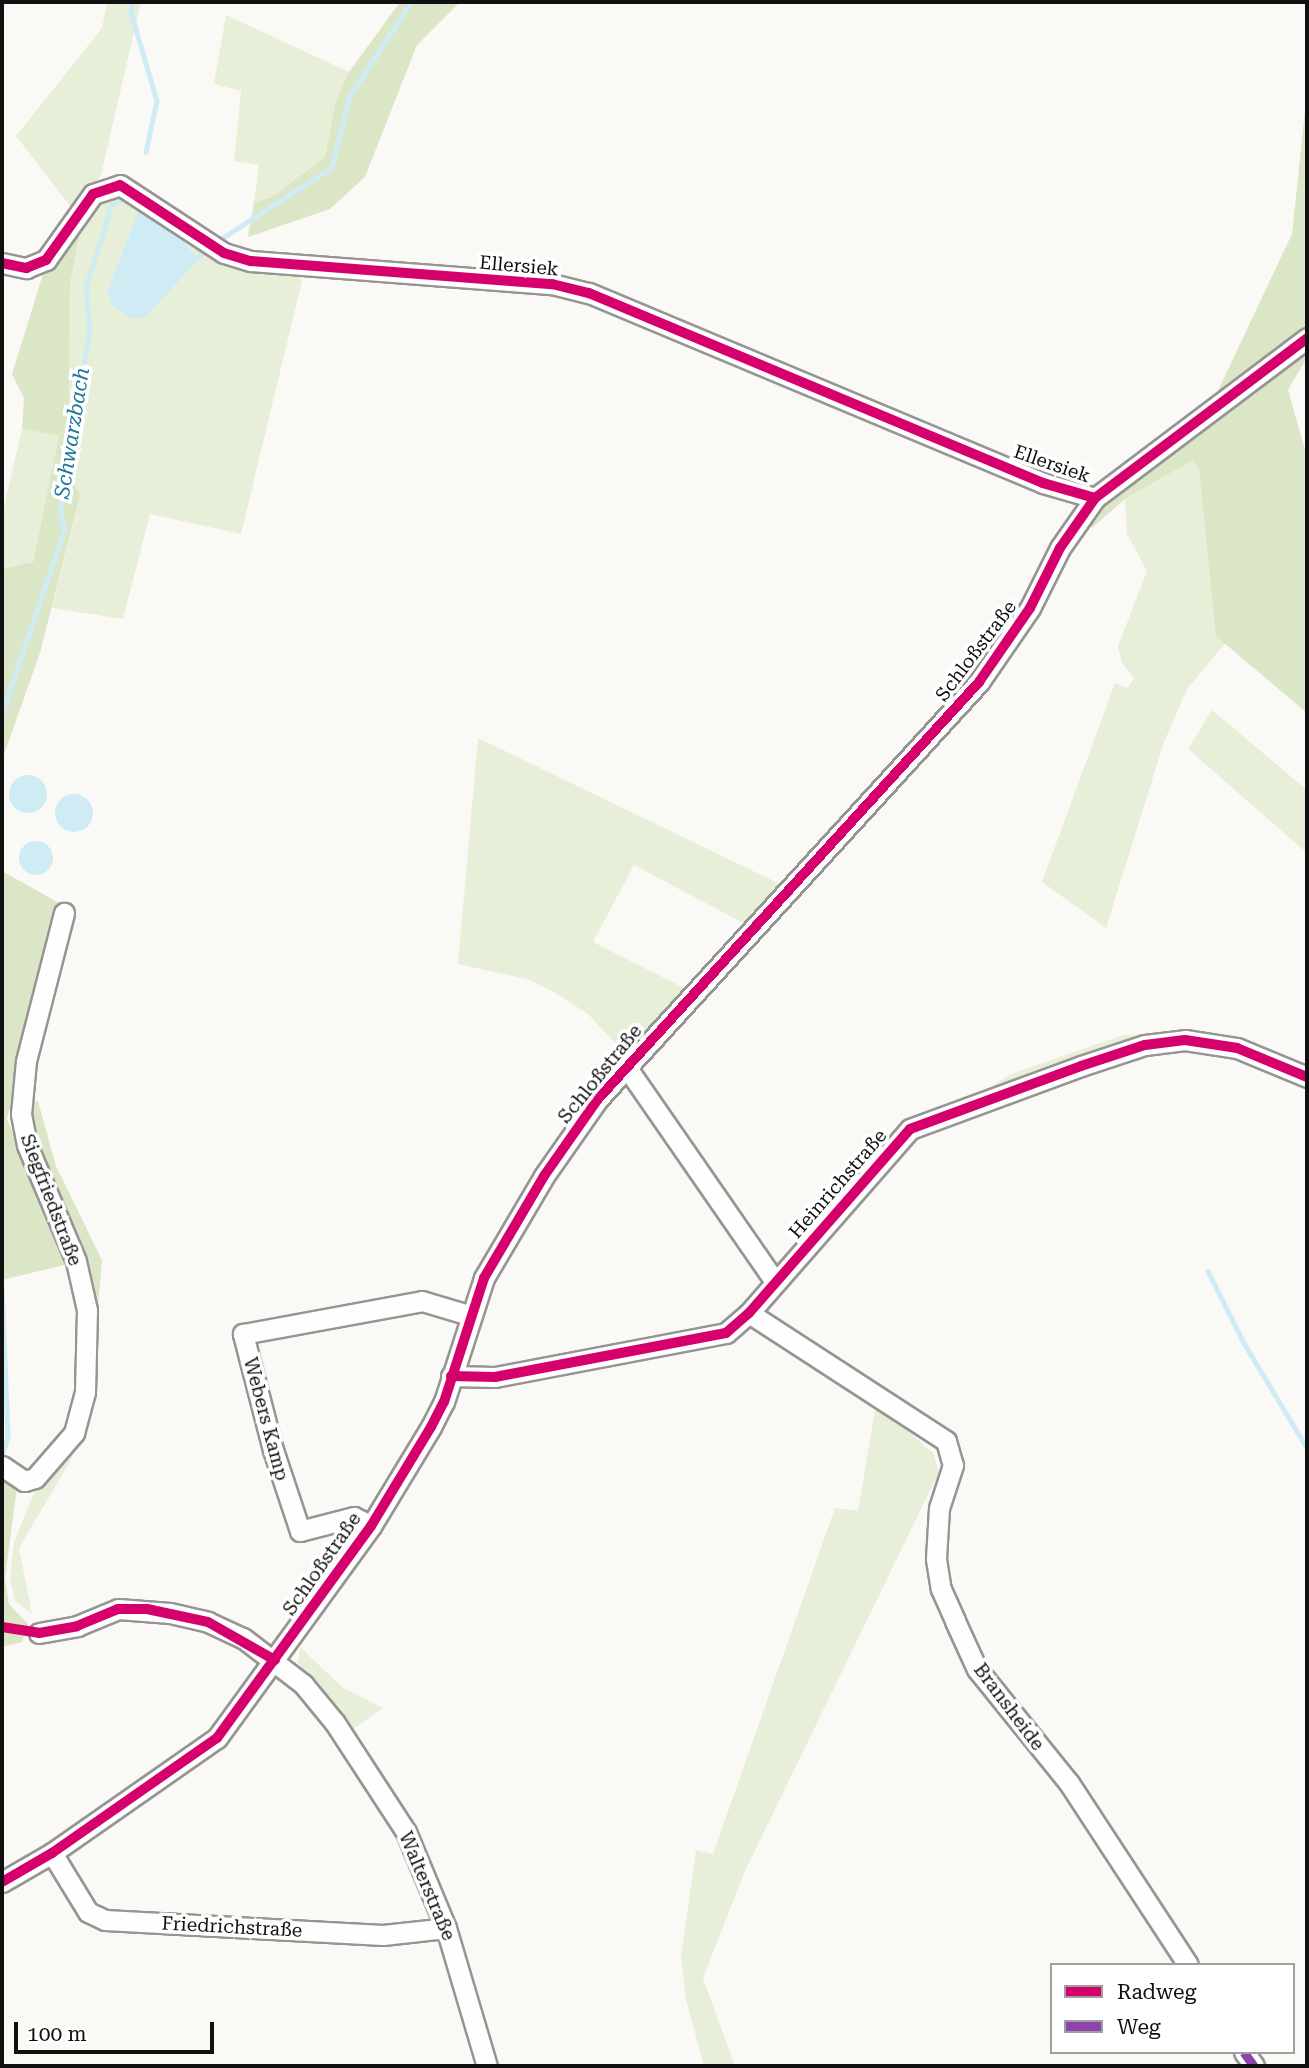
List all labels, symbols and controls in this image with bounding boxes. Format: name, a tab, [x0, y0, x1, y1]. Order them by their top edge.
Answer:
street label: Ellersiek	[478, 251, 560, 281]
water label: Schwarzbach	[49, 366, 95, 500]
street label: Ellersiek	[1011, 440, 1093, 488]
street label: Schloßstraße	[931, 596, 1021, 706]
street label: Schloßstraße	[553, 1020, 647, 1128]
street label: Heinrichstraße	[784, 1125, 892, 1243]
street label: Siegfriedstraße	[15, 1131, 87, 1269]
street label: Webers Kamp	[239, 1355, 293, 1483]
street label: Schloßstraße	[278, 1508, 366, 1620]
street label: Bransheide	[969, 1659, 1049, 1755]
street label: Walterstraße	[394, 1828, 460, 1944]
street label: Friedrichstraße	[161, 1912, 303, 1942]
legend	[1050, 1963, 1295, 2054]
text: Radweg	[1117, 1980, 1196, 2004]
scale bar	[18, 2008, 217, 2052]
text: Weg	[1117, 2015, 1161, 2039]
text: 100 m	[27, 2022, 87, 2046]

